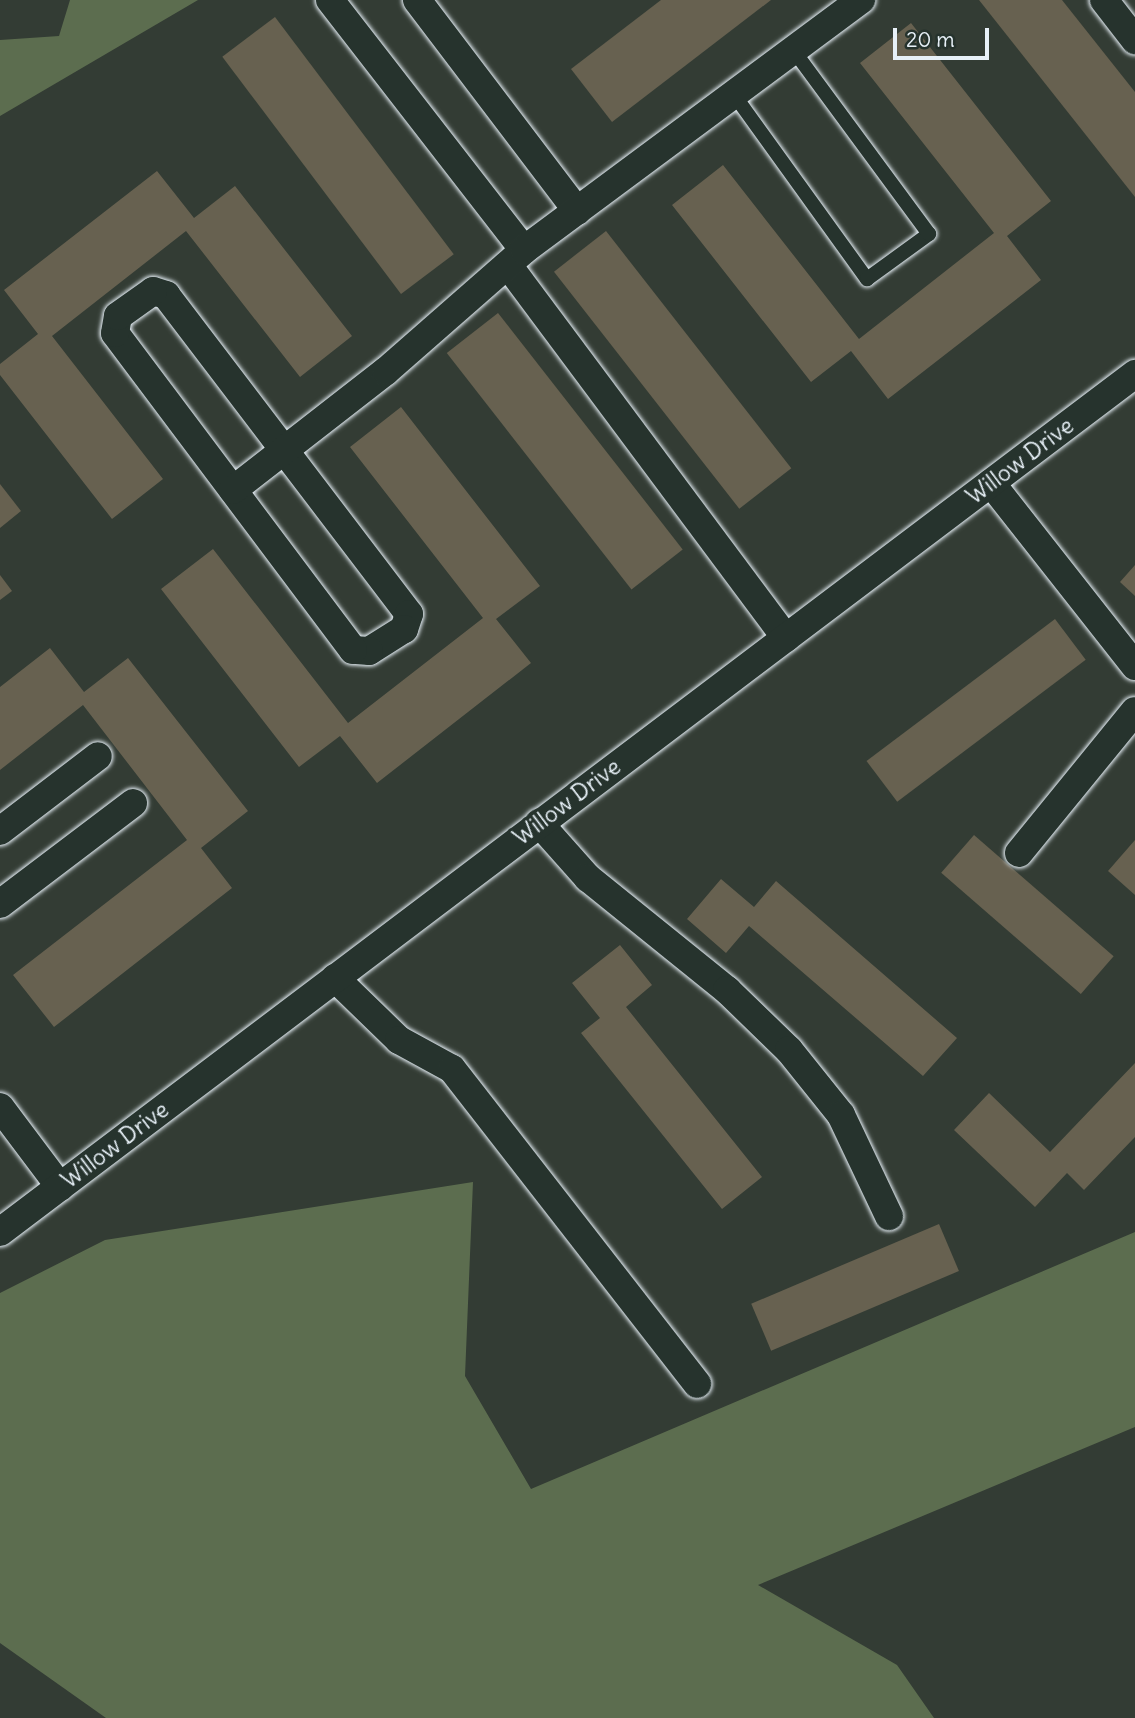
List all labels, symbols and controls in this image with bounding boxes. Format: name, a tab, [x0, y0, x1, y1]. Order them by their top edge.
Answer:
scale bar	[897, 14, 993, 58]
text: 20 m	[906, 26, 955, 53]
street label: Willow Drive	[961, 412, 1079, 510]
street label: Willow Drive	[508, 753, 626, 851]
street label: Willow Drive	[56, 1096, 174, 1194]

